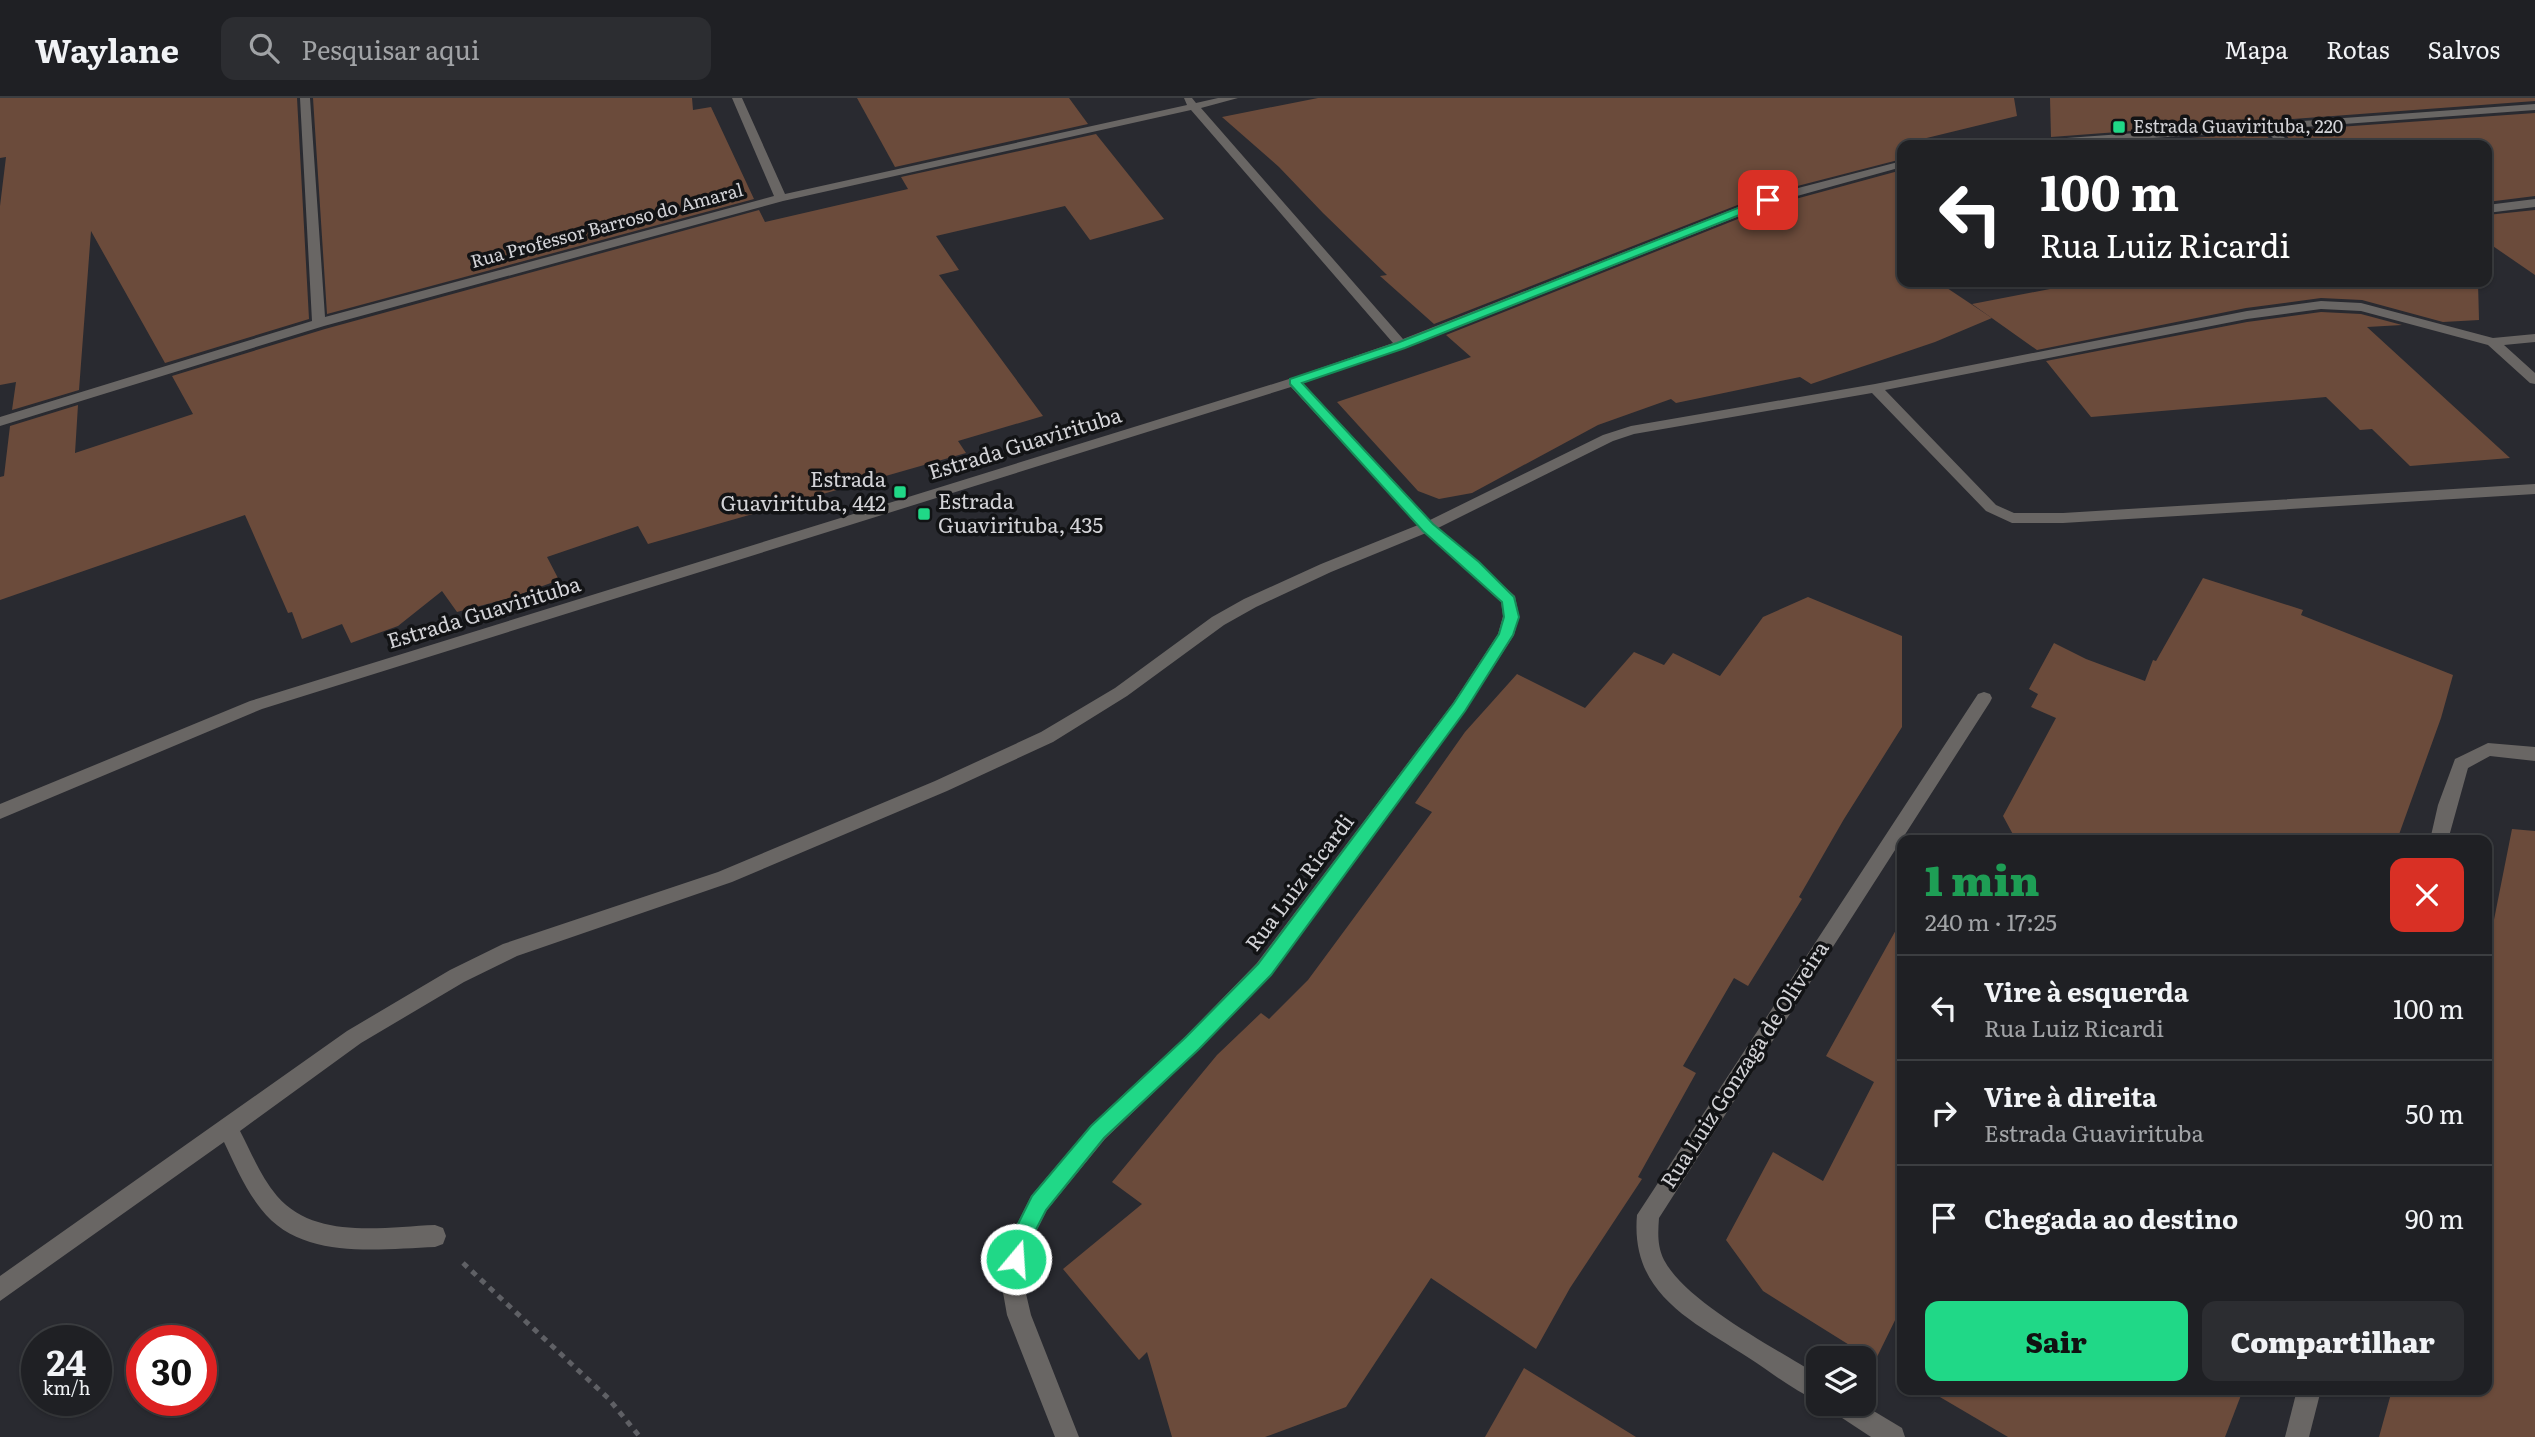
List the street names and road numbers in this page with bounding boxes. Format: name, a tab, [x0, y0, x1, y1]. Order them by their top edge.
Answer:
street label: Rua Professor Barroso do Amaral	[467, 175, 746, 274]
street label: Estrada Guavirituba	[924, 397, 1125, 486]
street label: Estrada Guavirituba	[383, 566, 584, 655]
street label: Rua Luiz Ricardi	[1236, 807, 1360, 956]
street label: Rua Luiz Gonzaga de Oliveira	[1651, 933, 1835, 1193]

